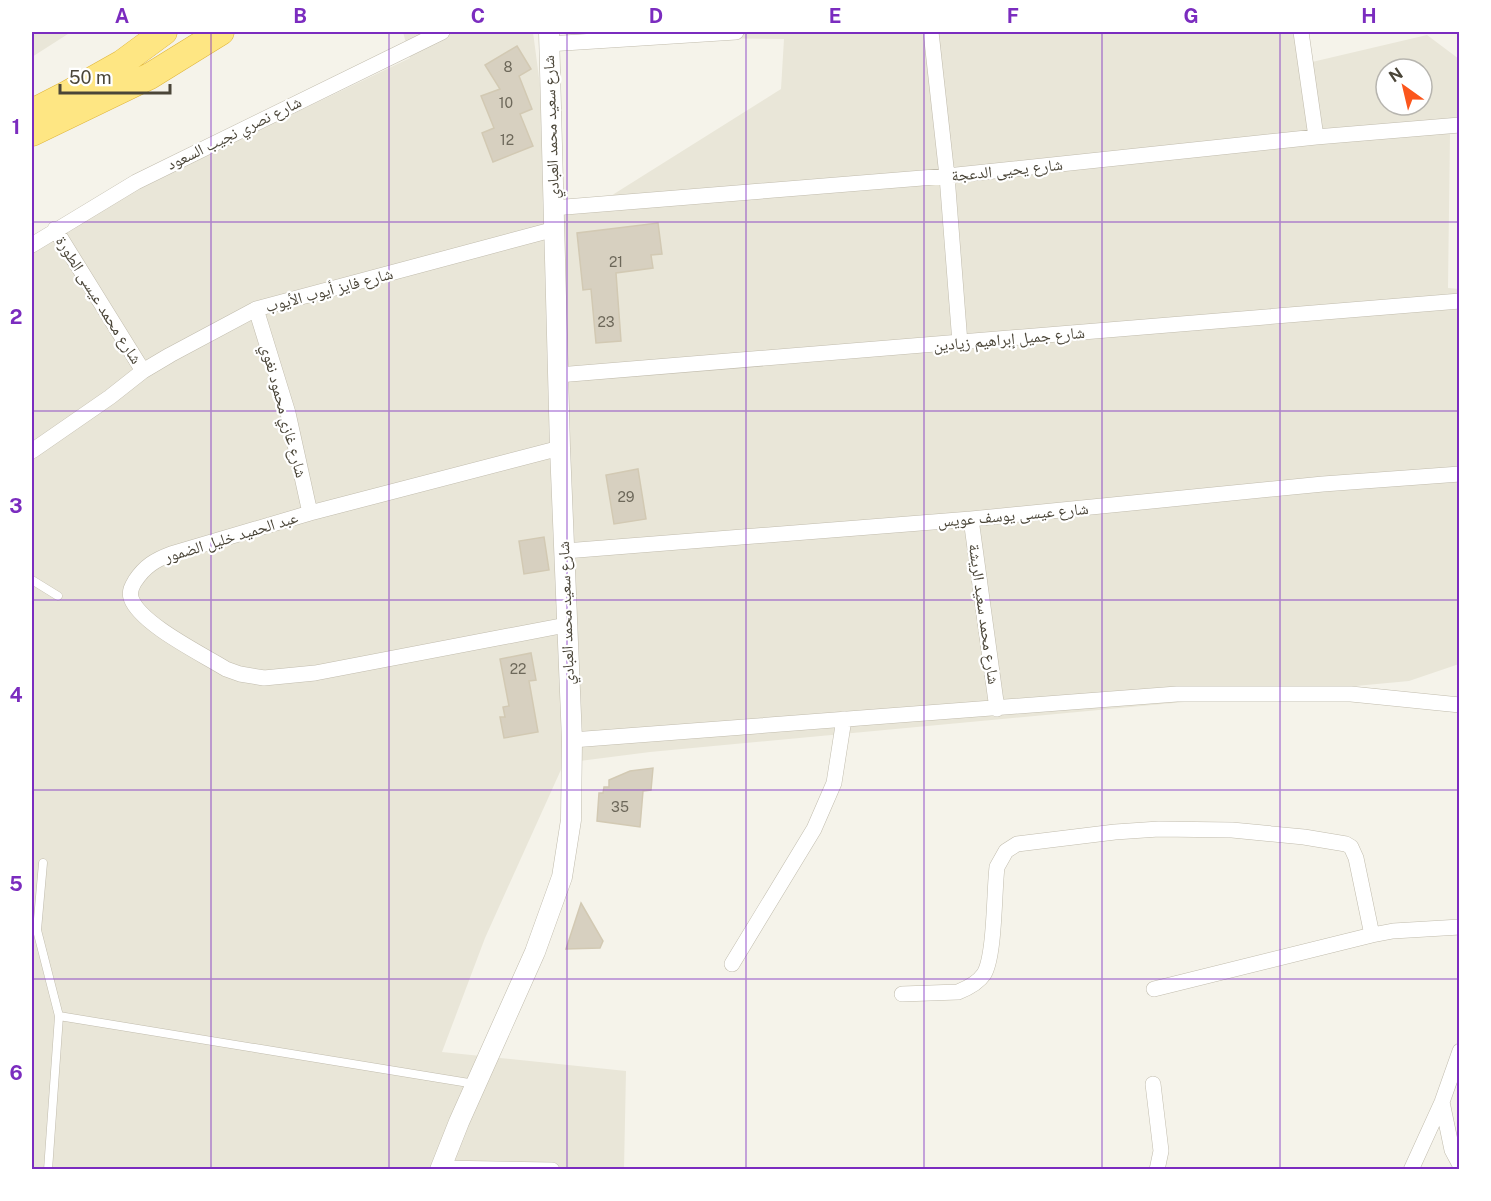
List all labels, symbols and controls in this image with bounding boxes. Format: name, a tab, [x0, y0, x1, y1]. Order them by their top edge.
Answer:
text: A	[115, 4, 129, 28]
text: B	[293, 4, 307, 28]
text: C	[471, 4, 485, 28]
text: D	[649, 4, 663, 28]
text: E	[829, 4, 841, 28]
text: F	[1007, 4, 1019, 28]
text: G	[1183, 4, 1199, 28]
text: H	[1361, 4, 1377, 28]
street label: شارع سعيد محمد العبادي	[539, 55, 566, 199]
scale bar	[60, 57, 170, 95]
north arrow	[1374, 57, 1434, 117]
house number: 8	[503, 59, 513, 75]
text: N	[1385, 64, 1406, 86]
text: 50 m	[69, 67, 112, 88]
street label: شارع نصري نجيب السعود	[163, 92, 306, 177]
house number: 10	[499, 95, 513, 111]
text: 1	[12, 115, 20, 139]
house number: 12	[500, 132, 514, 148]
street label: شارع يحيى الدعجة	[950, 155, 1064, 186]
street label: شارع محمد عيسى الطورة	[51, 233, 146, 368]
house number: 21	[609, 254, 623, 270]
street label: شارع فايز أيوب الأيوب	[263, 264, 395, 317]
text: 2	[10, 305, 22, 329]
house number: 23	[597, 314, 615, 330]
street label: شارع جميل إبراهيم زيادين	[932, 323, 1086, 356]
street label: شارع غازي محمود نغوي	[254, 342, 311, 481]
house number: 29	[617, 489, 635, 505]
text: 3	[9, 494, 23, 518]
street label: شارع عيسى يوسف عويس	[937, 499, 1089, 532]
street label: عبد الحميد خليل الضمور	[161, 508, 301, 568]
street label: شارع سعيد محمد العبادي	[554, 541, 581, 685]
street label: شارع محمد سعيد الريشة	[964, 543, 1003, 686]
house number: 22	[510, 661, 526, 677]
text: 4	[9, 683, 23, 707]
house number: 35	[611, 799, 629, 815]
text: 5	[9, 872, 23, 896]
text: 6	[9, 1061, 23, 1085]

